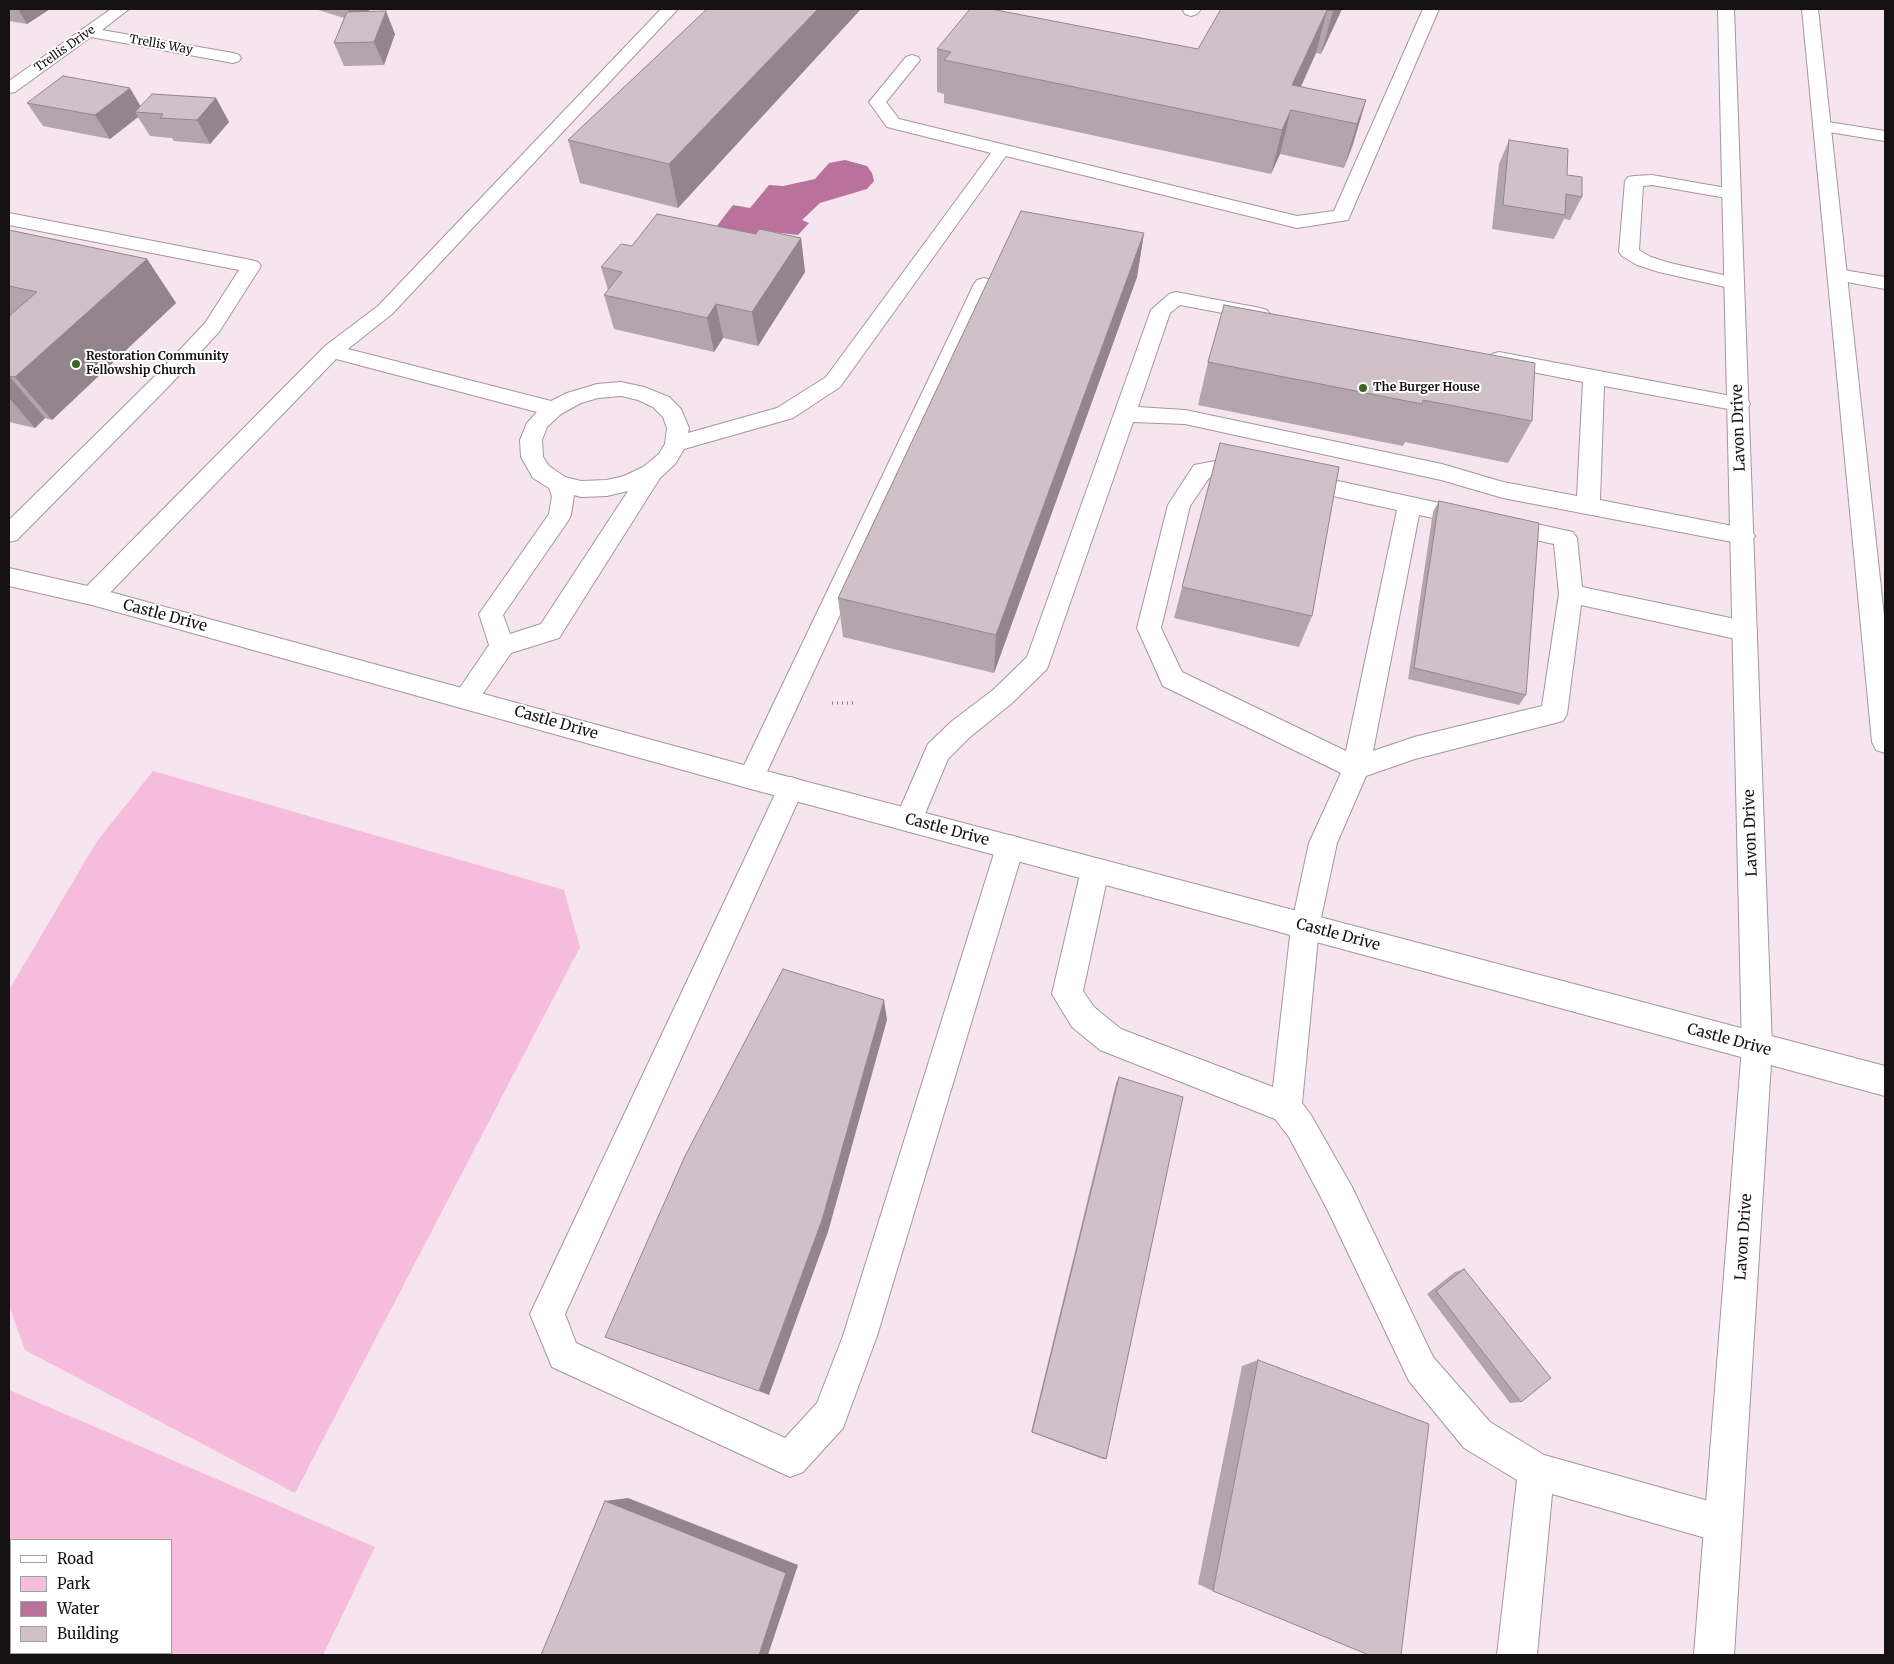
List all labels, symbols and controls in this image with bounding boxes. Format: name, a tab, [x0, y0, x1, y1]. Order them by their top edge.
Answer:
street label: Trellis Drive	[32, 23, 98, 75]
street label: Trellis Way	[128, 32, 194, 58]
place label: Restoration Community Fellowship Church	[86, 350, 229, 378]
marker: Restoration Community Fellowship Church	[70, 358, 82, 370]
place label: The Burger House	[1373, 381, 1480, 395]
marker: The Burger House	[1357, 382, 1369, 394]
street label: Lavon Drive	[1728, 384, 1750, 472]
street label: Castle Drive	[121, 596, 209, 636]
street label: Castle Drive	[512, 702, 600, 744]
street label: Lavon Drive	[1740, 789, 1762, 877]
street label: Castle Drive	[903, 810, 991, 850]
street label: Castle Drive	[1294, 915, 1382, 955]
street label: Castle Drive	[1685, 1020, 1773, 1060]
street label: Lavon Drive	[1732, 1193, 1756, 1281]
legend	[10, 1539, 172, 1654]
text: Road	[57, 1549, 93, 1568]
text: Park	[57, 1574, 90, 1593]
text: Water	[57, 1599, 99, 1618]
text: Building	[57, 1624, 119, 1643]

